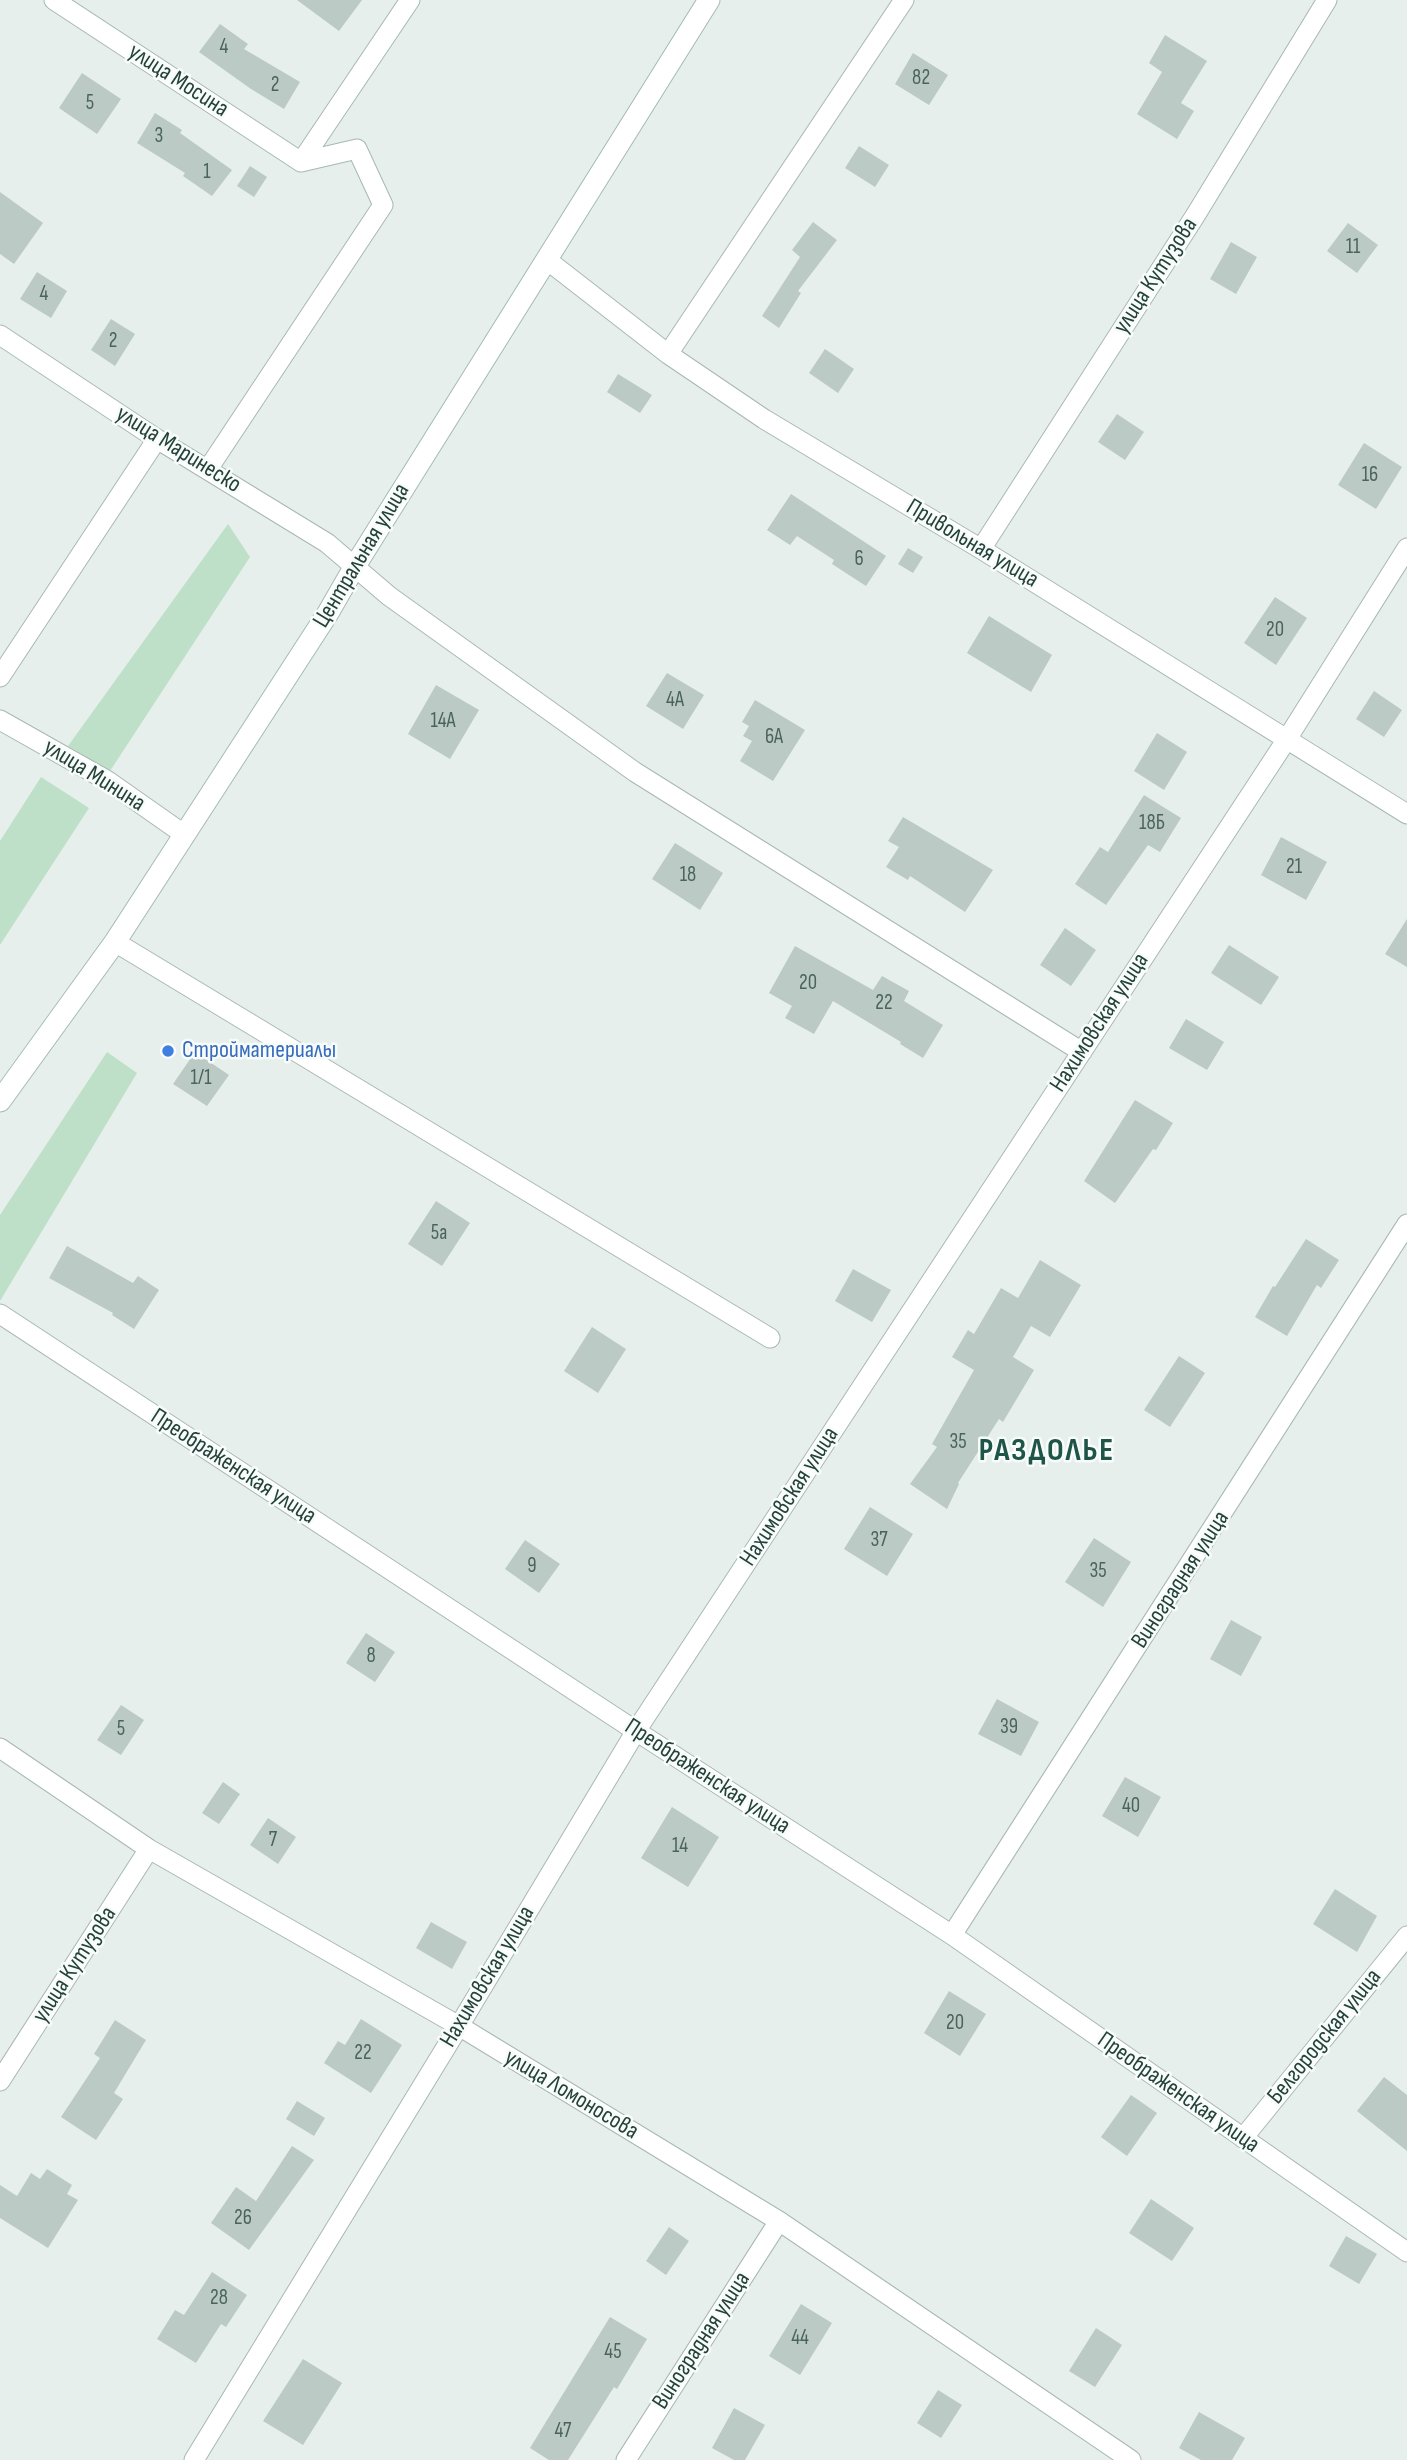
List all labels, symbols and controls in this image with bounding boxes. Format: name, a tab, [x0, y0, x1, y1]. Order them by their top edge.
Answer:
house number: 4	[220, 35, 228, 61]
street label: улица Мосина	[122, 38, 234, 124]
house number: 82	[912, 66, 930, 92]
house number: 2	[271, 73, 279, 99]
house number: 5	[86, 91, 94, 117]
house number: 3	[155, 124, 163, 150]
house number: 1	[203, 160, 211, 186]
street label: улица Кутузова	[1108, 213, 1204, 339]
house number: 11	[1346, 235, 1360, 261]
house number: 4	[40, 282, 48, 308]
house number: 2	[109, 329, 117, 355]
street label: улица Маринеско	[110, 400, 246, 500]
house number: 16	[1362, 463, 1378, 489]
street label: Центральная улица	[308, 479, 416, 633]
street label: Привольная улица	[901, 493, 1043, 595]
house number: 6	[854, 547, 864, 573]
house number: 20	[1266, 618, 1284, 644]
house number: 4А	[666, 688, 684, 714]
house number: 14А	[430, 709, 456, 735]
house number: 6А	[765, 725, 783, 751]
street label: улица Минина	[38, 734, 150, 818]
house number: 18Б	[1139, 811, 1165, 837]
house number: 21	[1286, 855, 1302, 881]
house number: 18	[680, 863, 696, 889]
street label: Нахимовская улица	[1044, 948, 1156, 1098]
house number: 20	[799, 971, 817, 997]
house number: 22	[875, 991, 893, 1017]
place label: Стройматериалы	[182, 1037, 336, 1065]
marker: Стройматериалы	[160, 1043, 176, 1059]
house number: 1/1	[190, 1066, 212, 1092]
house number: 5а	[431, 1221, 447, 1247]
street label: Преображенская улица	[145, 1403, 321, 1531]
street label: Нахимовская улица	[734, 1422, 846, 1572]
house number: 35	[949, 1430, 967, 1456]
district label: РАЗДОЛЬЕ	[980, 1433, 1114, 1471]
street label: Виноградная улица	[1126, 1506, 1236, 1654]
house number: 37	[870, 1528, 888, 1554]
house number: 9	[527, 1554, 537, 1580]
house number: 35	[1089, 1559, 1107, 1585]
house number: 8	[366, 1644, 376, 1670]
street label: Преображенская улица	[619, 1713, 795, 1841]
house number: 39	[1000, 1715, 1018, 1741]
house number: 5	[117, 1717, 125, 1743]
house number: 40	[1122, 1794, 1140, 1820]
house number: 7	[269, 1828, 277, 1854]
house number: 14	[672, 1834, 688, 1860]
street label: Нахимовская улица	[434, 1901, 542, 2053]
street label: улица Кутузова	[27, 1902, 123, 2028]
street label: Белгородская улица	[1262, 1964, 1388, 2110]
house number: 20	[946, 2011, 964, 2037]
street label: Преображенская улица	[1091, 2026, 1265, 2160]
house number: 22	[354, 2041, 372, 2067]
street label: улица Ломоносова	[499, 2044, 643, 2146]
house number: 26	[234, 2206, 252, 2232]
street label: Виноградная улица	[647, 2267, 757, 2415]
house number: 28	[210, 2286, 228, 2312]
house number: 44	[791, 2326, 809, 2352]
house number: 45	[604, 2340, 622, 2366]
house number: 47	[554, 2419, 572, 2445]

